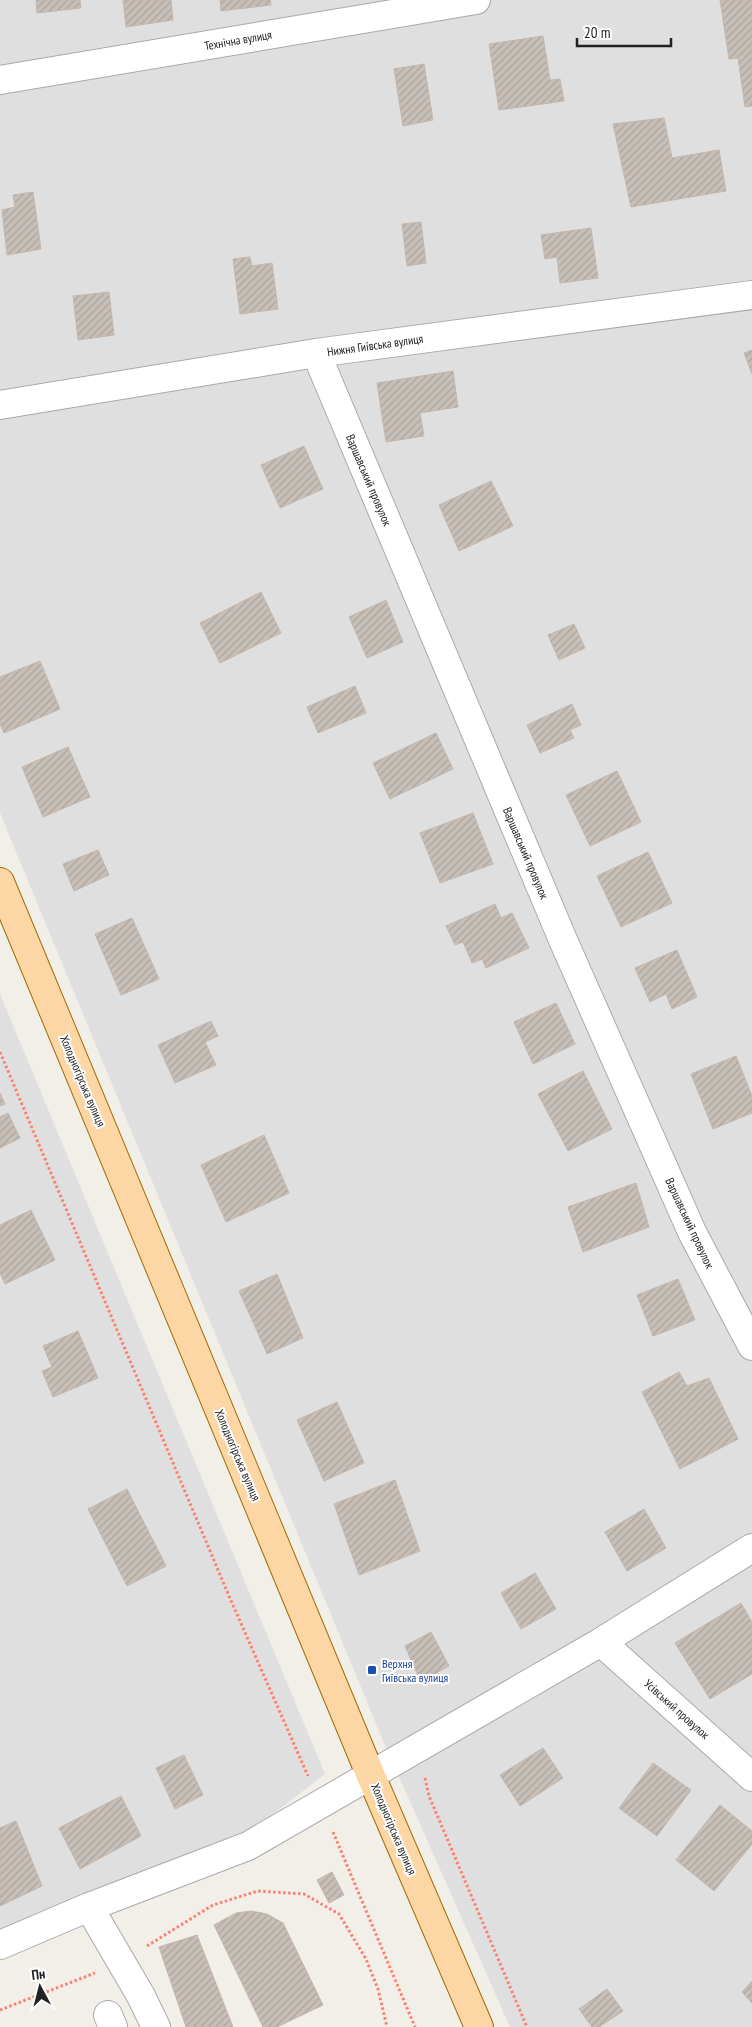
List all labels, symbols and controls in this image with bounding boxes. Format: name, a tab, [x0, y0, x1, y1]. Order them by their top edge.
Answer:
scale bar	[577, 15, 671, 47]
text: 20 m	[584, 23, 610, 42]
street label: Технічна вулиця	[203, 27, 273, 53]
street label: Нижня Гиївська вулиця	[326, 331, 424, 359]
street label: Варшавський провулок	[343, 432, 395, 529]
street label: Варшавський провулок	[500, 805, 552, 902]
street label: Холодногірська вулиця	[57, 1033, 109, 1129]
street label: Варшавський провулок	[662, 1175, 718, 1271]
street label: Холодногірська вулиця	[212, 1407, 264, 1503]
place label: Верхня Гиївська вулиця	[382, 1656, 449, 1685]
marker: Верхня Гиївська вулиця	[366, 1664, 378, 1676]
street label: Усівський провулок	[641, 1676, 713, 1742]
street label: Холодногірська вулиця	[368, 1781, 420, 1877]
north arrow	[15, 1962, 65, 2012]
text: Пн	[31, 1964, 46, 1984]

